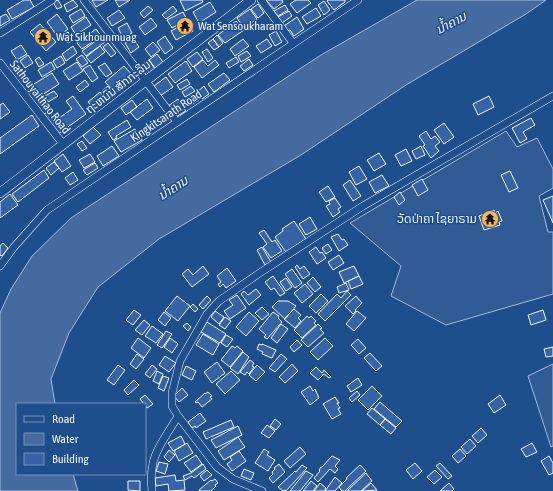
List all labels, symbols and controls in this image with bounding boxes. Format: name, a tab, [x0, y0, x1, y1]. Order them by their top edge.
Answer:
water label: ນ້ຳຄານ	[432, 7, 470, 37]
temple icon: Wat Sensoukharam	[175, 16, 195, 36]
place label: Wat Sensoukharam	[198, 19, 283, 33]
temple icon: Wat Sikhounmuag	[33, 27, 53, 47]
place label: Wat Sikhounmuag	[56, 30, 137, 44]
street label: Sathouyaithao Road	[7, 57, 73, 137]
street label: ຖະຫນົນ ສັກກະລິນ	[83, 57, 153, 117]
street label: Kingkitsarath Road	[128, 87, 204, 145]
water label: ນ້ຳຄານ	[154, 171, 192, 203]
temple icon: ວັດປ່າຄາ ໄຊຍາຣາມ	[480, 209, 500, 229]
place label: ວັດປ່າຄາ ໄຊຍາຣາມ	[397, 212, 477, 226]
legend	[16, 403, 146, 475]
text: Road	[52, 412, 75, 426]
text: Water	[52, 432, 79, 446]
text: Building	[52, 452, 90, 466]

